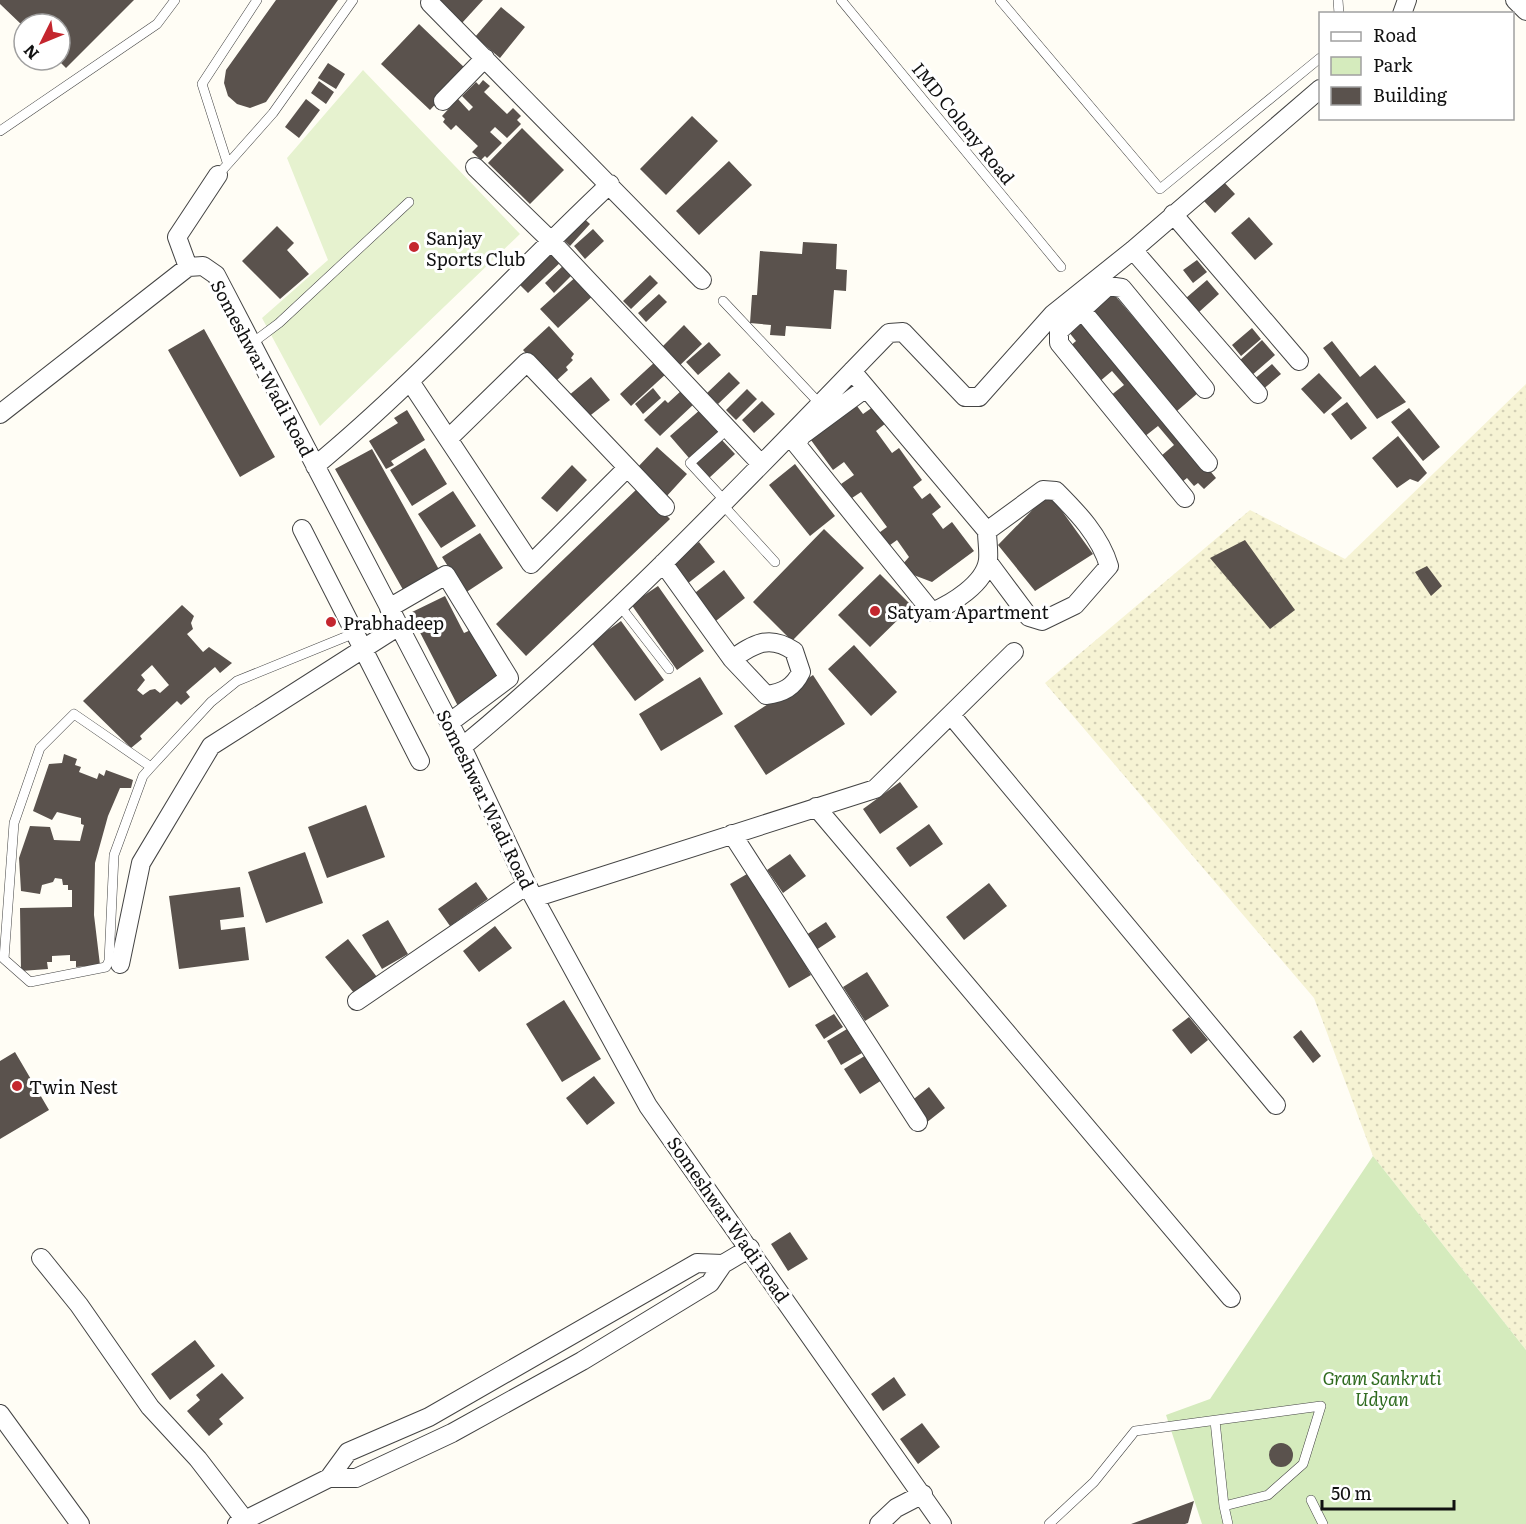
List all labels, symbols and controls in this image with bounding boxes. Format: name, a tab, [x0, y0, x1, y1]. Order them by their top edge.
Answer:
north arrow	[12, 12, 72, 72]
legend	[1319, 12, 1514, 120]
text: Road	[1373, 21, 1417, 48]
text: N	[17, 40, 44, 66]
text: Park	[1373, 51, 1414, 78]
street label: IMD Colony Road	[906, 56, 1022, 190]
text: Building	[1373, 81, 1448, 108]
place label: Sanjay Sports Club	[426, 224, 526, 272]
marker: Sanjay Sports Club	[407, 240, 421, 254]
street label: Someshwar Wadi Road	[205, 275, 321, 461]
place label: Satyam Apartment	[887, 598, 1049, 625]
marker: Satyam Apartment	[868, 604, 882, 618]
place label: Prabhadeep	[343, 609, 444, 636]
marker: Prabhadeep	[324, 615, 338, 629]
street label: Someshwar Wadi Road	[431, 704, 541, 894]
place label: Twin Nest	[29, 1073, 118, 1100]
marker: Twin Nest	[10, 1079, 24, 1093]
street label: Someshwar Wadi Road	[661, 1131, 797, 1307]
park label: Gram Sankruti Udyan	[1322, 1364, 1442, 1412]
scale bar	[1322, 1473, 1454, 1511]
text: 50 m	[1331, 1479, 1372, 1506]

